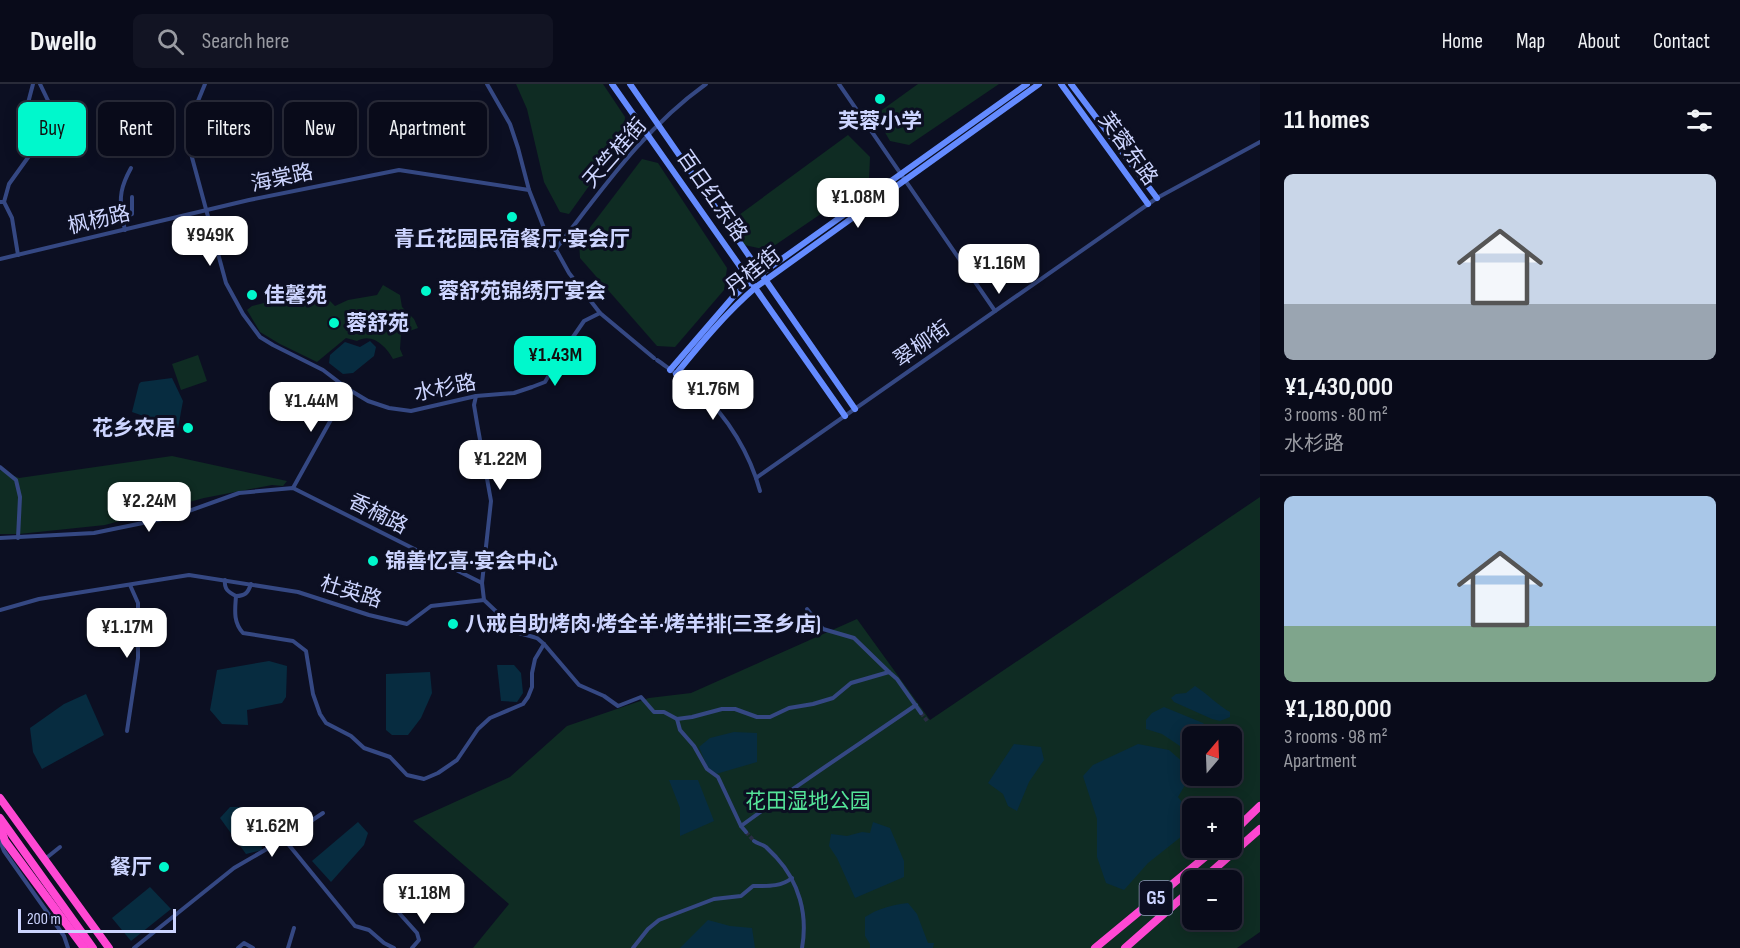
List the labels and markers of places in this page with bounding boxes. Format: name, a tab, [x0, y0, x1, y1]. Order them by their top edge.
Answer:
marker: 芙蓉小学	[873, 92, 887, 106]
place label: 芙蓉小学	[838, 109, 922, 134]
pin: ¥1.08M	[809, 178, 907, 229]
marker: 青丘花园民宿餐厅·宴会厅	[505, 210, 519, 224]
pin: ¥949K	[168, 216, 252, 267]
place label: 青丘花园民宿餐厅·宴会厅	[394, 227, 630, 252]
pin: ¥1.16M	[950, 244, 1048, 295]
place label: 蓉舒苑锦绣厅宴会	[438, 279, 606, 304]
place label: 佳馨苑	[264, 283, 327, 308]
marker: 蓉舒苑锦绣厅宴会	[419, 284, 433, 298]
marker: 佳馨苑	[245, 288, 259, 302]
place label: 蓉舒苑	[346, 311, 409, 336]
marker: 蓉舒苑	[327, 316, 341, 330]
pin: ¥1.43M	[506, 336, 604, 387]
pin: ¥1.76M	[664, 370, 762, 421]
pin: ¥1.44M	[262, 382, 360, 433]
place label: 花乡农居	[92, 416, 176, 441]
marker: 花乡农居	[181, 421, 195, 435]
pin: ¥1.22M	[451, 440, 549, 491]
pin: ¥2.24M	[100, 482, 198, 533]
place label: 锦善忆喜·宴会中心	[385, 549, 558, 574]
marker: 锦善忆喜·宴会中心	[366, 554, 380, 568]
pin: ¥1.17M	[78, 608, 176, 659]
place label: 八戒自助烤肉·烤全羊·烤羊排(三圣乡店)	[465, 612, 821, 637]
marker: 八戒自助烤肉·烤全羊·烤羊排(三圣乡店)	[446, 617, 460, 631]
pin: ¥1.62M	[223, 807, 321, 858]
place label: 餐厅	[110, 855, 152, 880]
marker: 餐厅	[157, 860, 171, 874]
pin: ¥1.18M	[375, 874, 473, 925]

